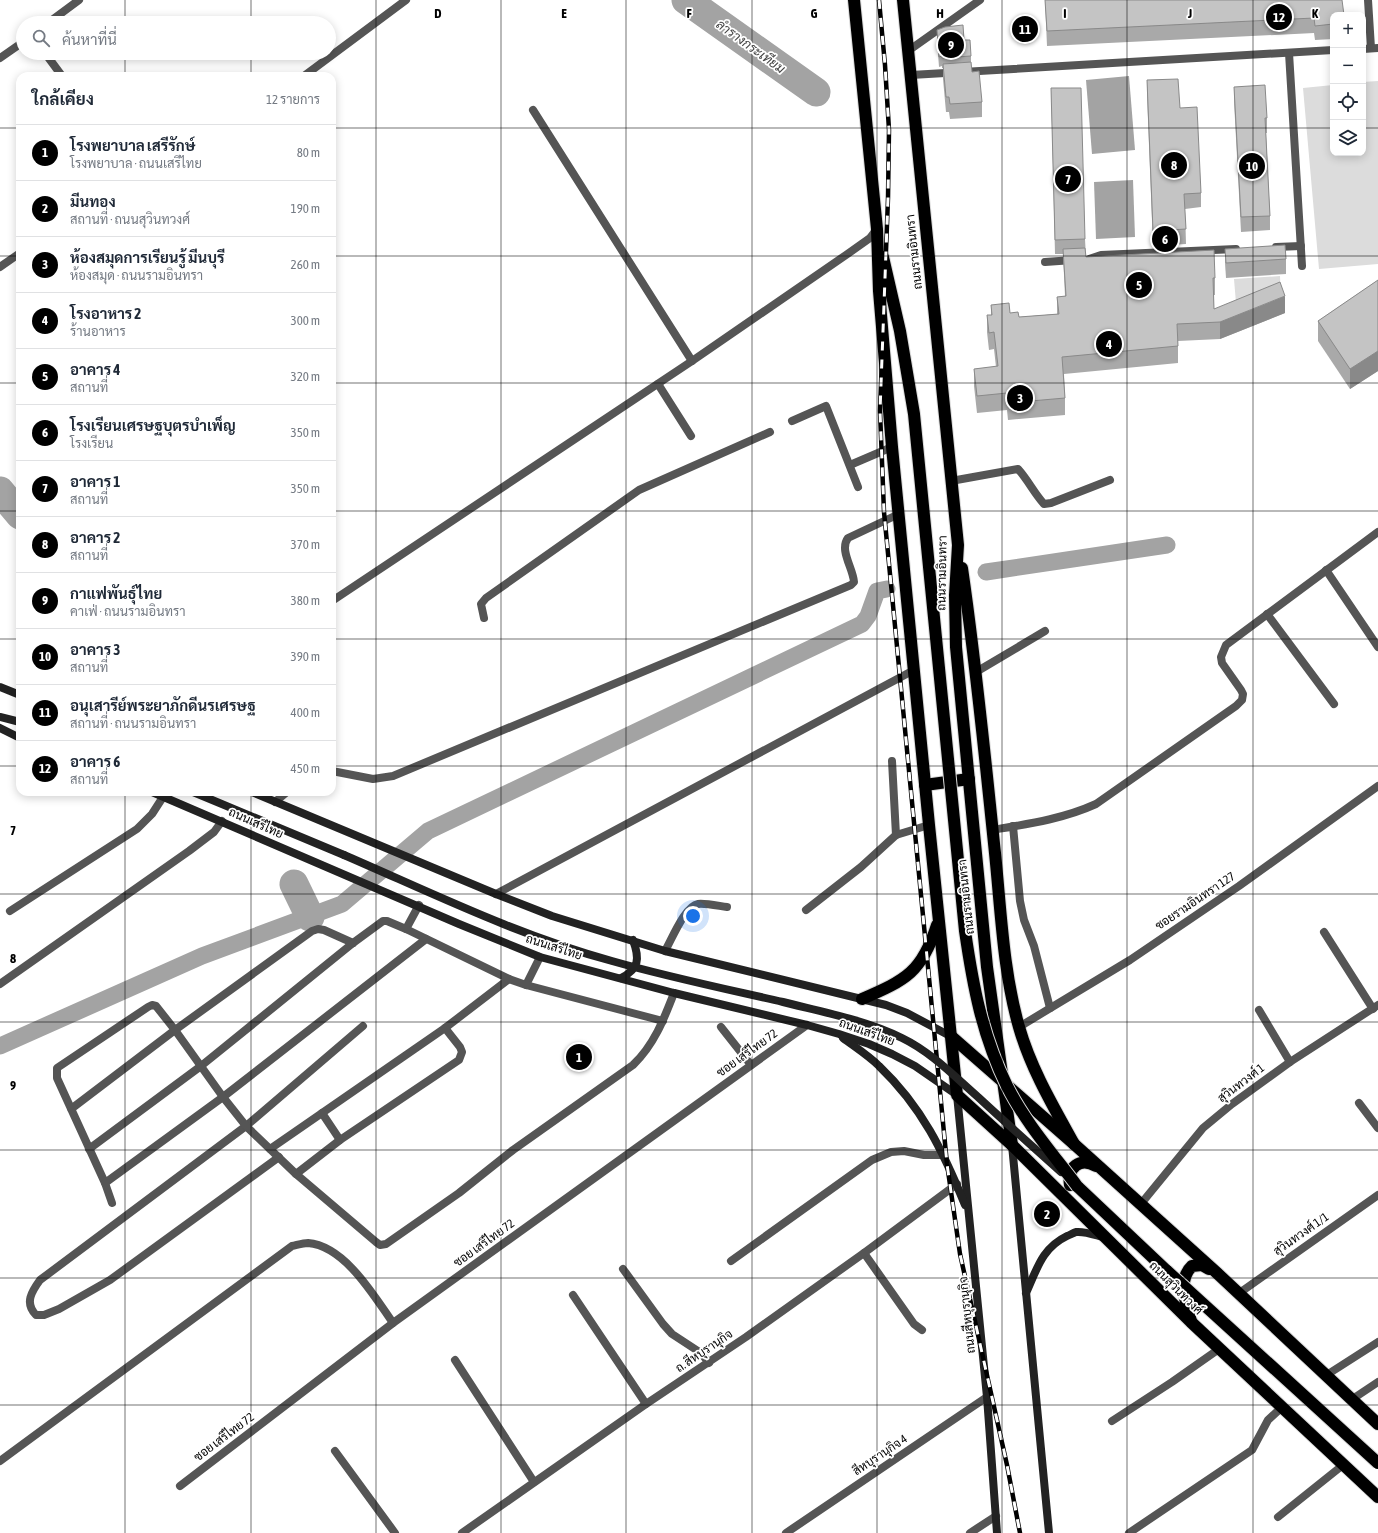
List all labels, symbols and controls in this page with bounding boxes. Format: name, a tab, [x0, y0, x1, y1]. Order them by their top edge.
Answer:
pin: 12	[1266, 2, 1292, 32]
text: D	[434, 6, 442, 21]
text: E	[561, 6, 567, 21]
text: F	[686, 6, 692, 21]
text: G	[811, 6, 818, 21]
text: H	[936, 6, 944, 21]
text: I	[1063, 6, 1067, 21]
text: J	[1187, 6, 1192, 21]
text: K	[1312, 6, 1319, 21]
map controls	[1330, 12, 1366, 156]
button: +	[1330, 12, 1366, 48]
pin: 11	[1012, 14, 1038, 44]
water label: ลำรางกระเทียม	[714, 15, 789, 76]
search box	[16, 16, 336, 60]
icon: search	[30, 27, 52, 49]
pin: 9	[938, 30, 964, 60]
text: ค้นหาที่นี่	[62, 31, 117, 48]
button: −	[1330, 48, 1366, 84]
button: locate	[1330, 84, 1366, 120]
text: ใกล้เคียง	[32, 89, 94, 109]
text: 12 รายการ	[266, 92, 320, 107]
button: layers	[1330, 120, 1366, 156]
text: โรงพยาบาล เสรีรักษ์	[70, 137, 195, 154]
text: 1	[42, 145, 48, 160]
text: 80 m	[297, 145, 320, 160]
pin: 8	[1161, 150, 1187, 180]
pin: 10	[1239, 151, 1265, 181]
text: โรงพยาบาล · ถนนเสรีไทย	[70, 156, 202, 171]
pin: 7	[1055, 164, 1081, 194]
text: มีนทอง	[70, 193, 116, 210]
text: 2	[42, 201, 48, 216]
text: 190 m	[291, 201, 320, 216]
text: สถานที่ · ถนนสุวินทวงศ์	[70, 212, 190, 227]
street label: ถนนรามอินทรา	[903, 214, 925, 290]
pin: 6	[1152, 224, 1178, 254]
text: ห้องสมุดการเรียนรู้ มีนบุรี	[70, 249, 225, 266]
text: 3	[42, 257, 48, 272]
text: 260 m	[291, 257, 320, 272]
text: ห้องสมุด · ถนนรามอินทรา	[70, 268, 203, 283]
pin: 5	[1126, 270, 1152, 300]
text: โรงอาหาร 2	[70, 305, 141, 322]
text: 4	[42, 313, 48, 328]
text: 300 m	[291, 313, 320, 328]
text: ร้านอาหาร	[70, 324, 126, 339]
pin: 4	[1096, 329, 1122, 359]
text: อาคาร 4	[70, 361, 120, 378]
text: 5	[42, 369, 48, 384]
text: 320 m	[291, 369, 320, 384]
text: สถานที่	[70, 380, 108, 395]
pin: 3	[1007, 383, 1033, 413]
text: โรงเรียนเศรษฐบุตรบำเพ็ญ	[70, 417, 236, 434]
text: 6	[42, 425, 48, 440]
text: 350 m	[291, 425, 320, 440]
text: โรงเรียน	[70, 436, 113, 451]
text: อาคาร 1	[70, 473, 120, 490]
text: 7	[42, 481, 48, 496]
text: 350 m	[291, 481, 320, 496]
text: สถานที่	[70, 492, 108, 507]
text: อาคาร 2	[70, 529, 120, 546]
street label: ถนนรามอินทรา	[934, 535, 950, 611]
text: 8	[42, 537, 48, 552]
text: 370 m	[291, 537, 320, 552]
text: สถานที่	[70, 548, 108, 563]
text: กาแฟพันธ์ุไทย	[70, 585, 162, 602]
text: 9	[42, 593, 48, 608]
text: 380 m	[291, 593, 320, 608]
text: คาเฟ่ · ถนนรามอินทรา	[70, 604, 186, 619]
text: อาคาร 3	[70, 641, 120, 658]
text: 10	[39, 649, 51, 664]
text: 390 m	[291, 649, 320, 664]
text: สถานที่	[70, 660, 108, 675]
text: อนุเสารีย์พระยาภักดีนรเศรษฐ	[70, 697, 256, 714]
text: 11	[39, 705, 51, 720]
text: 400 m	[291, 705, 320, 720]
text: สถานที่ · ถนนรามอินทรา	[70, 716, 196, 731]
text: อาคาร 6	[70, 753, 120, 770]
text: 12	[39, 761, 51, 776]
text: 450 m	[291, 761, 320, 776]
text: สถานที่	[70, 772, 108, 787]
street label: ถนนเสรีไทย	[227, 804, 286, 841]
text: 7	[10, 823, 16, 838]
street label: ถนนรามอินทรา	[955, 859, 977, 935]
street label: ซอยรามอินทรา 127	[1153, 869, 1238, 933]
your location	[683, 906, 703, 926]
street label: ถนนเสรีไทย	[524, 930, 584, 963]
text: 8	[10, 951, 16, 966]
street label: ถนนเสรีไทย	[837, 1015, 897, 1049]
street label: ซอย เสรีไทย 72	[713, 1025, 780, 1080]
pin: 1	[566, 1042, 592, 1072]
street label: สุวินทวงศ์ 1	[1214, 1060, 1269, 1107]
text: 9	[10, 1078, 16, 1093]
pin: 2	[1034, 1199, 1060, 1229]
street label: สุวินทวงศ์ 1/1	[1270, 1209, 1333, 1260]
street label: ซอย เสรีไทย 72	[450, 1215, 517, 1270]
street label: ถนนสุวินทวงศ์	[1145, 1258, 1206, 1319]
street label: ถนนสีหบุรานุกิจ	[955, 1276, 980, 1354]
street label: ถ. สีหบุรานุกิจ	[672, 1326, 736, 1377]
street label: ซอย เสรีไทย 72	[191, 1409, 257, 1464]
street label: สีหบุรานุกิจ 4	[850, 1431, 911, 1480]

